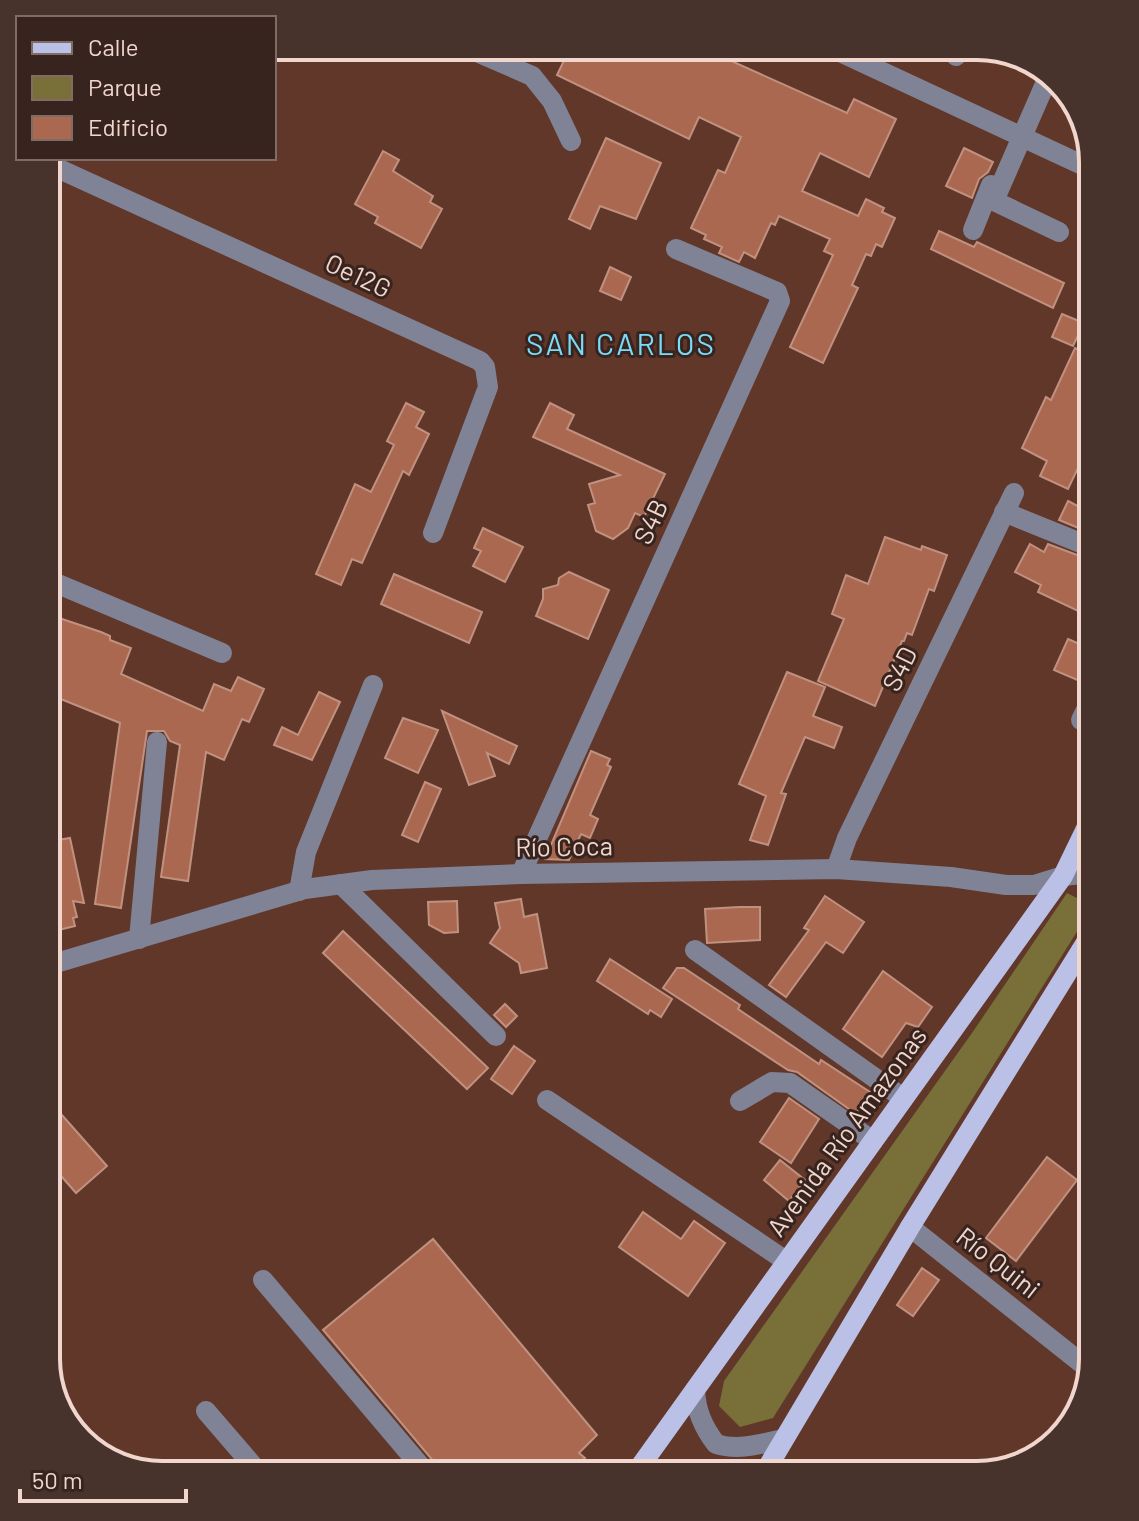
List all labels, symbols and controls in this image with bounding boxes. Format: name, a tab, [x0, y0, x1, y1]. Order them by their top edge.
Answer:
legend	[16, 16, 276, 160]
text: Calle	[88, 32, 139, 61]
text: Parque	[88, 72, 162, 101]
text: Edificio	[88, 112, 168, 141]
street label: Oe12G	[321, 246, 396, 303]
district label: SAN CARLOS	[526, 325, 716, 361]
street label: S4B	[626, 494, 673, 549]
street label: S4D	[875, 641, 923, 696]
street label: Río Coca	[515, 829, 613, 862]
street label: Avenida Río Amazonas	[759, 1020, 932, 1242]
street label: Río Quini	[951, 1220, 1047, 1304]
scale bar	[20, 1453, 186, 1503]
text: 50 m	[32, 1465, 83, 1494]

